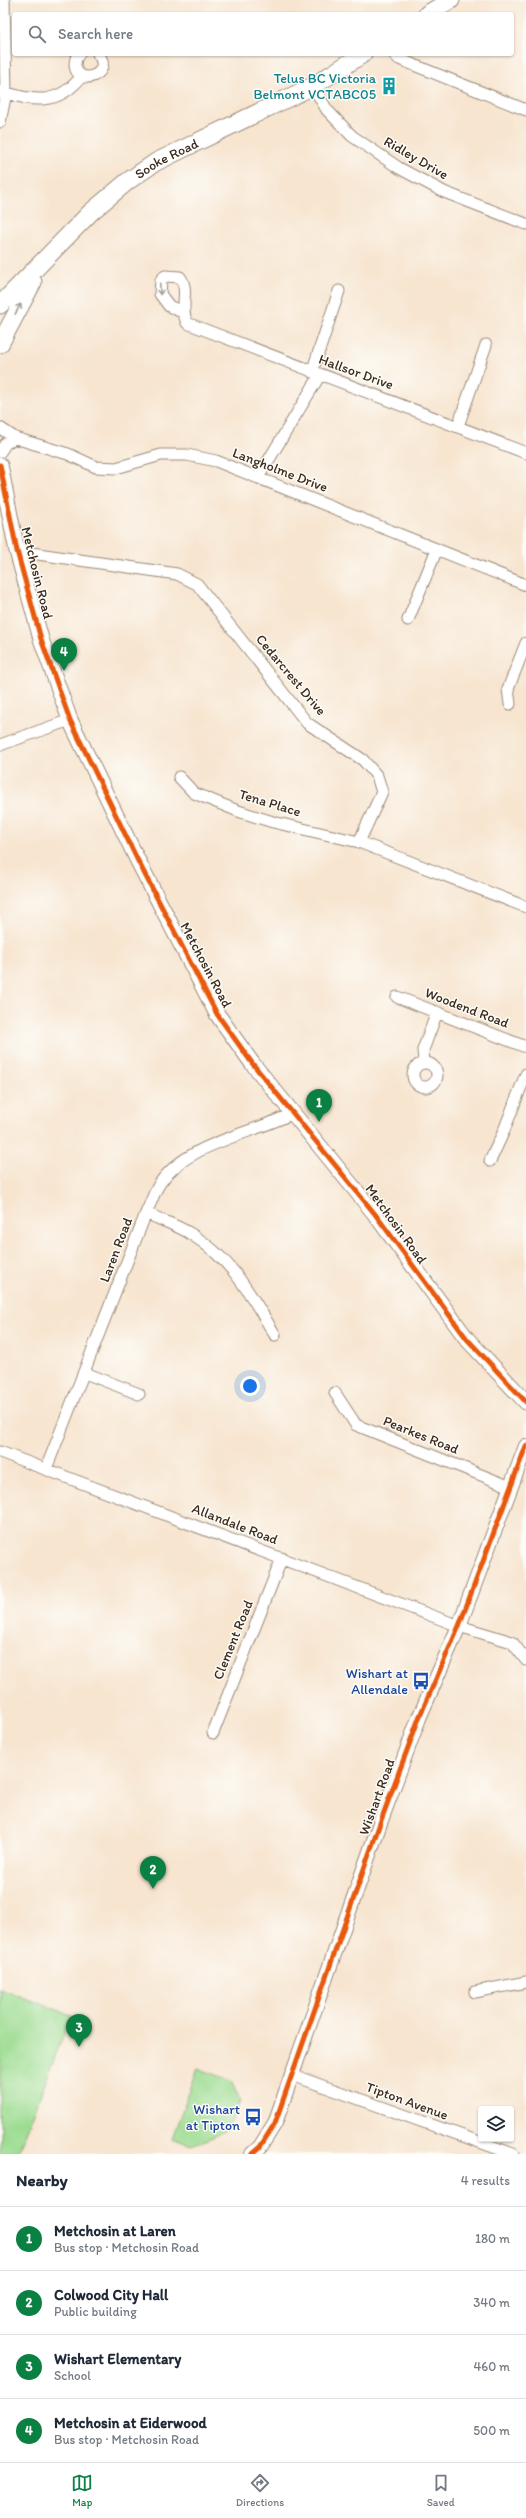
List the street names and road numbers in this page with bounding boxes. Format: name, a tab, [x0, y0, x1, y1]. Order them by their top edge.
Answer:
street label: Ridley Drive	[381, 133, 452, 183]
street label: Sooke Road	[131, 134, 201, 183]
street label: Hallsor Drive	[316, 351, 396, 393]
street label: Langholme Drive	[230, 444, 330, 496]
street label: Metchosin Road	[17, 525, 57, 621]
street label: Cedarcrest Drive	[252, 631, 330, 719]
street label: Tena Place	[237, 786, 303, 821]
street label: Metchosin Road	[176, 919, 236, 1011]
street label: Woodend Road	[423, 984, 512, 1032]
street label: Metchosin Road	[361, 1181, 431, 1267]
street label: Laren Road	[96, 1215, 136, 1285]
street label: Pearkes Road	[381, 1412, 462, 1458]
street label: Allandale Road	[190, 1500, 281, 1548]
street label: Clement Road	[209, 1597, 257, 1682]
street label: Wishart Road	[355, 1756, 399, 1838]
street label: Tipton Avenue	[364, 2078, 451, 2124]

